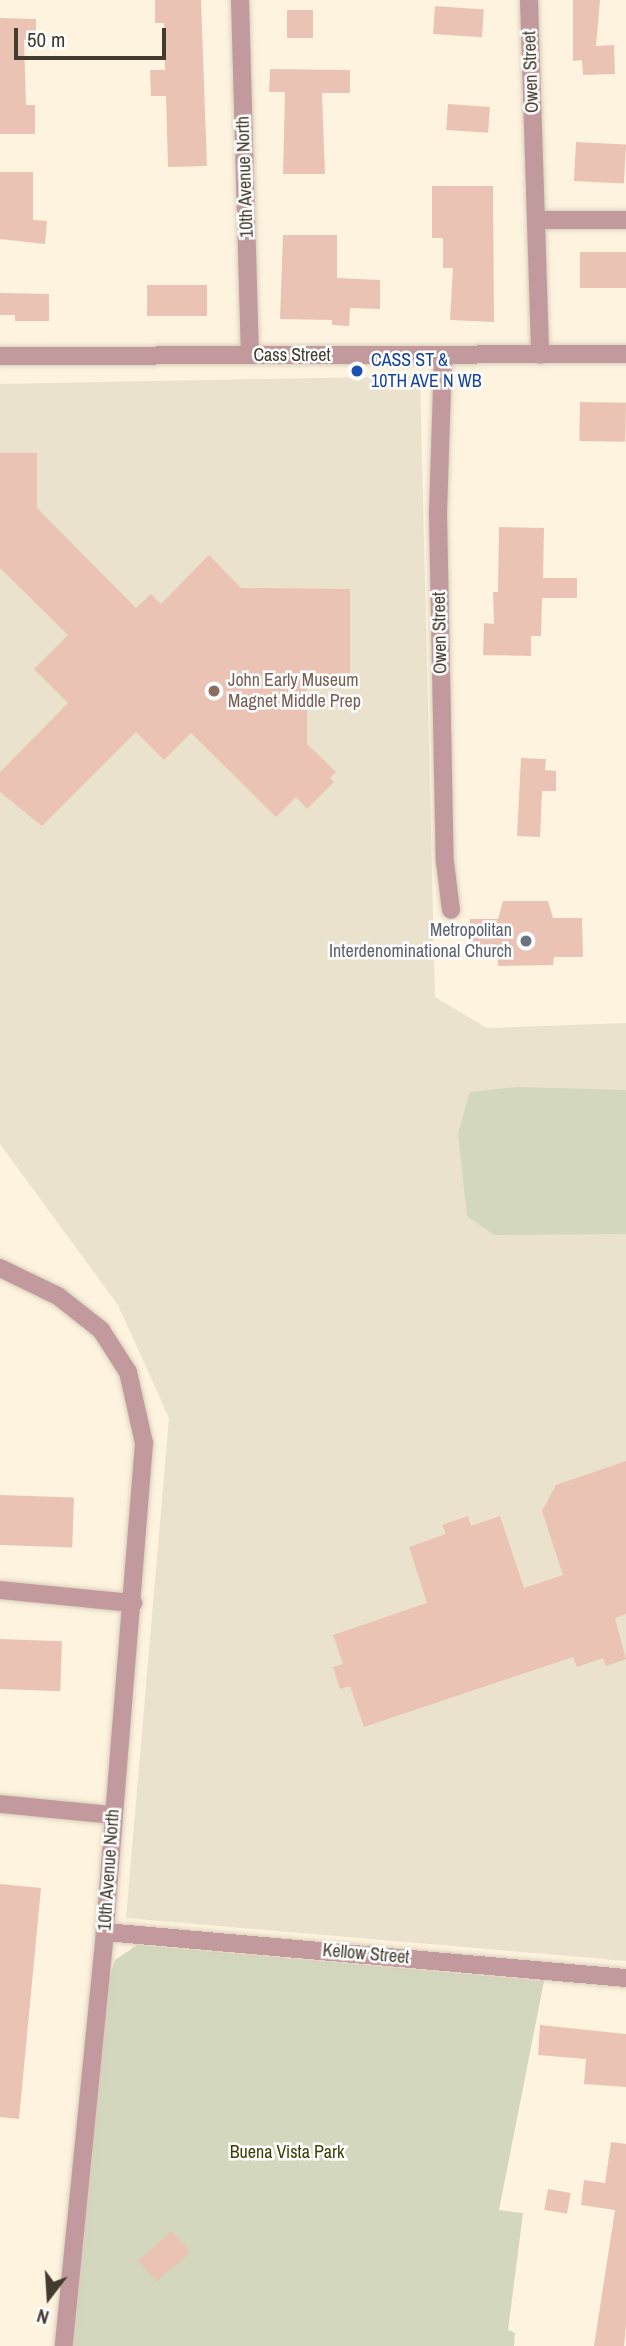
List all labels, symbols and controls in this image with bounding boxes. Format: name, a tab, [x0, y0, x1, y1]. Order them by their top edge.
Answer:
scale bar	[18, 14, 170, 58]
text: 50 m	[27, 25, 65, 54]
street label: Owen Street	[519, 31, 543, 113]
street label: 10th Avenue North	[232, 115, 258, 239]
street label: Cass Street	[253, 344, 331, 366]
place label: CASS ST & 10TH AVE N WB	[371, 350, 482, 392]
marker: CASS ST & 10TH AVE N WB	[349, 363, 365, 379]
street label: Owen Street	[428, 592, 452, 674]
place label: John Early Museum Magnet Middle Prep	[228, 670, 361, 712]
marker: John Early Museum Magnet Middle Prep	[206, 683, 222, 699]
place label: Metropolitan Interdenominational Church	[329, 920, 512, 962]
marker: Metropolitan Interdenominational Church	[518, 933, 534, 949]
street label: 10th Avenue North	[94, 1808, 124, 1932]
street label: Kellow Street	[322, 1939, 410, 1969]
park label: Buena Vista Park	[230, 2141, 344, 2163]
north arrow	[14, 2262, 84, 2332]
text: N	[34, 2303, 52, 2331]

